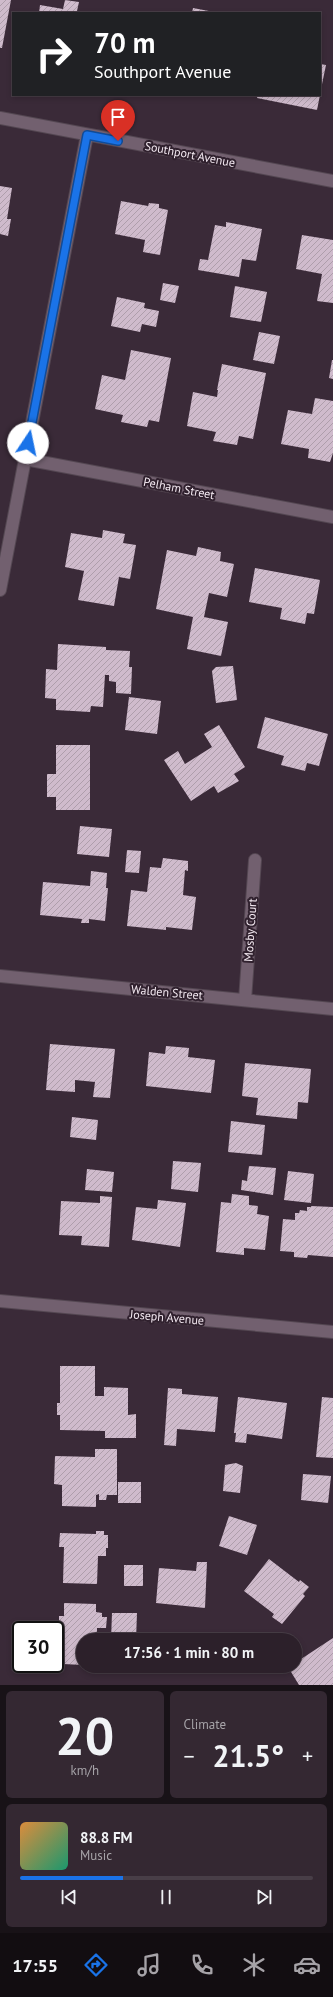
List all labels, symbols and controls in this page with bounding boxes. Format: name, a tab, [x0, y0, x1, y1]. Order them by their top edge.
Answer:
text: 70 m	[94, 24, 155, 61]
icon: right	[28, 28, 80, 80]
text: Southport Avenue	[94, 60, 231, 83]
pin	[101, 100, 135, 141]
icon: arrive	[107, 106, 129, 128]
street label: Southport Avenue	[144, 138, 236, 170]
position arrow	[7, 422, 49, 464]
street label: Pelham Street	[142, 474, 216, 502]
street label: Mosby Court	[240, 898, 260, 962]
street label: Walden Street	[131, 981, 203, 1003]
street label: Joseph Avenue	[128, 1306, 205, 1328]
speed limit sign: 30	[12, 1621, 64, 1673]
text: 17:56 · 1 min · 80 m	[124, 1643, 254, 1662]
text: 20	[55, 1702, 114, 1769]
text: Climate	[184, 1716, 226, 1733]
text: 21.5°	[212, 1736, 284, 1775]
text: −	[184, 1742, 195, 1770]
text: +	[302, 1742, 313, 1770]
text: km/h	[71, 1762, 99, 1779]
text: 88.8 FM	[80, 1828, 133, 1847]
text: Music	[80, 1847, 112, 1864]
icon: previous	[58, 1886, 80, 1908]
icon: pause	[155, 1886, 177, 1908]
icon: next	[253, 1886, 275, 1908]
icon: directions	[82, 1951, 110, 1979]
icon: music	[135, 1951, 163, 1979]
icon: phone	[188, 1951, 216, 1979]
icon: climate	[240, 1951, 268, 1979]
icon: car	[293, 1951, 321, 1979]
text: 17:55	[12, 1954, 58, 1977]

